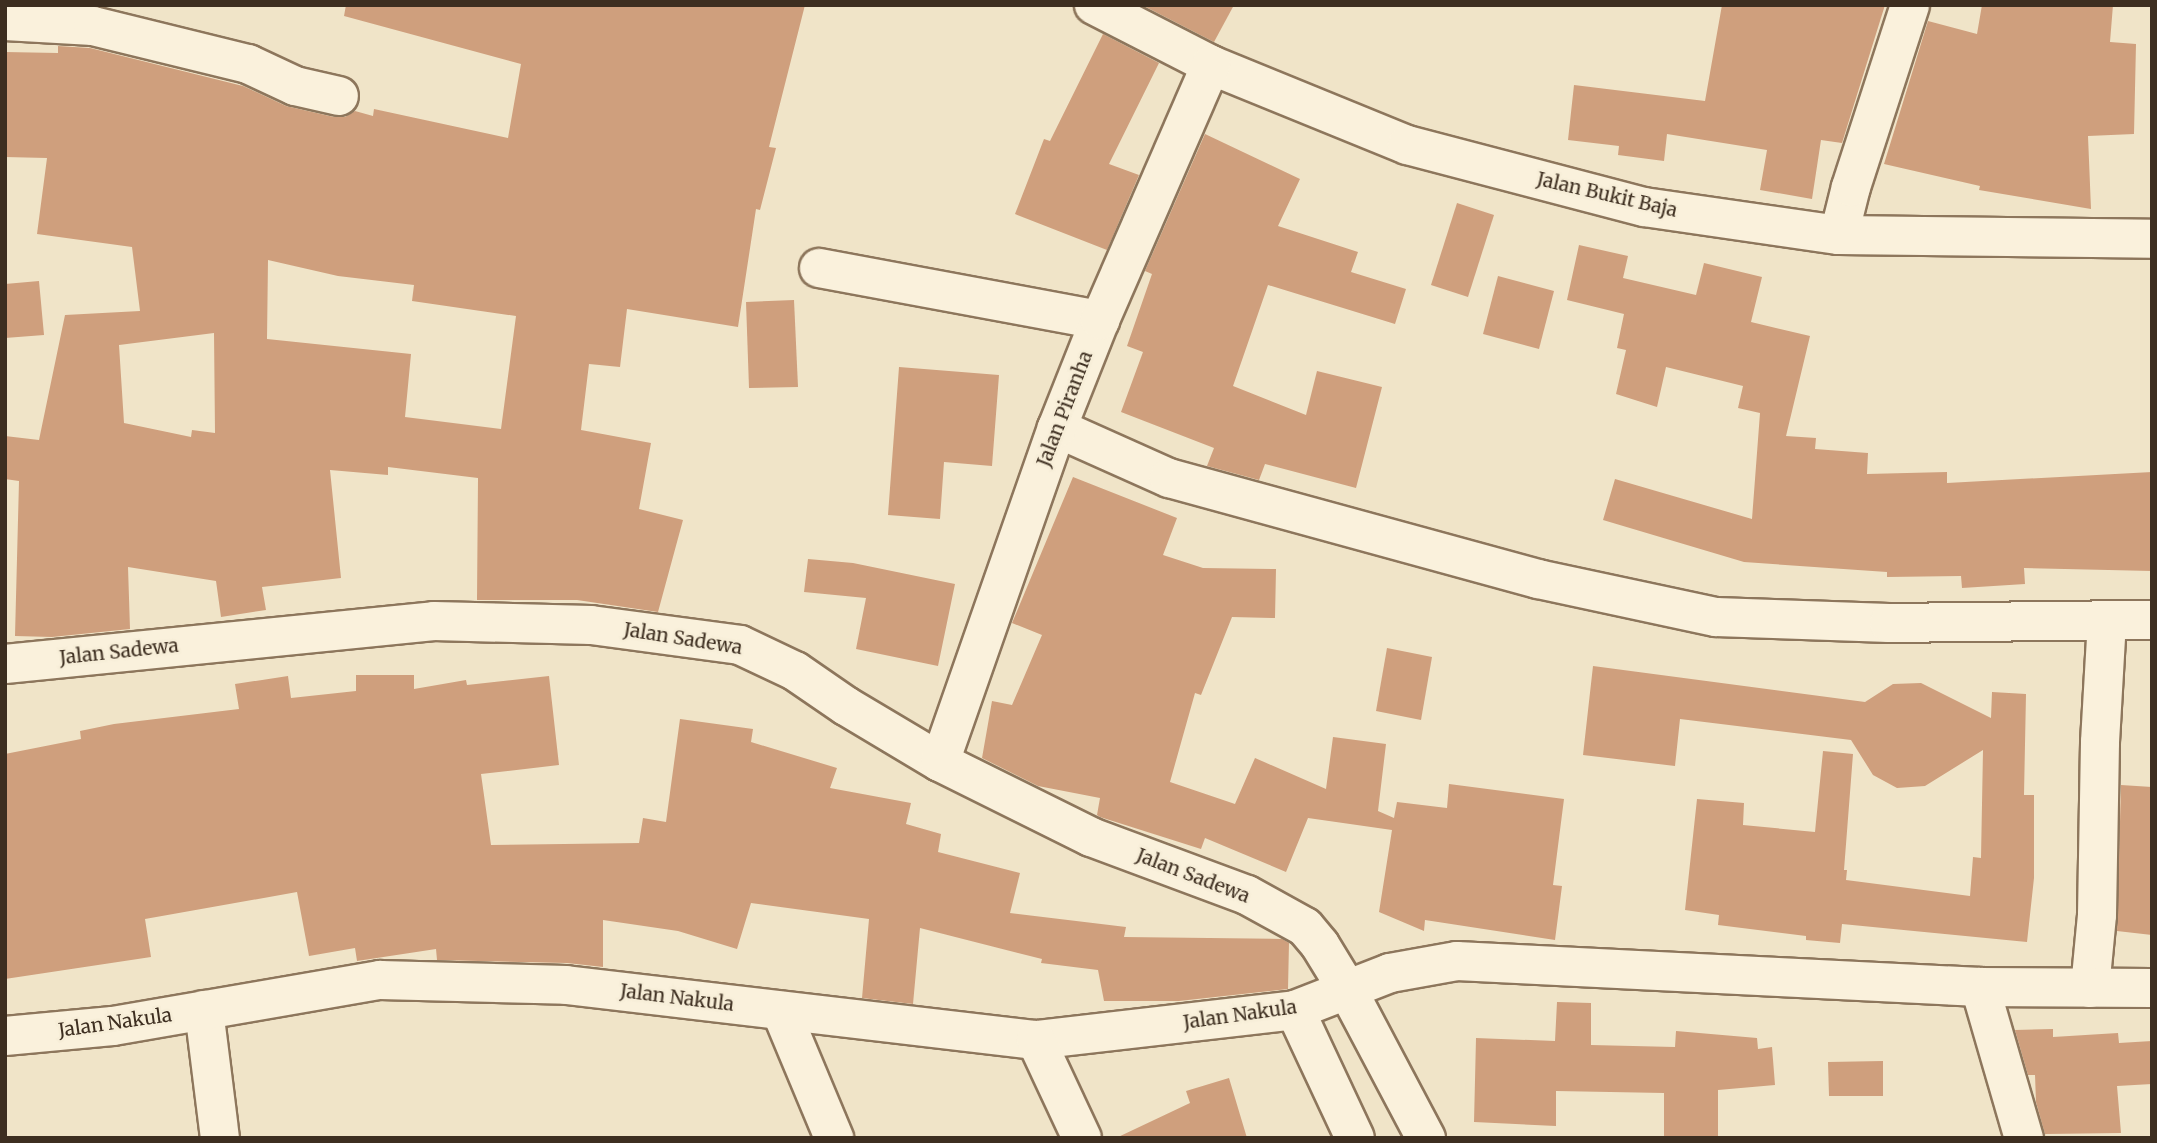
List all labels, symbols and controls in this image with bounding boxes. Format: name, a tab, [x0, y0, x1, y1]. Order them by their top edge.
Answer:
street label: Jalan Bukit Baja	[1535, 168, 1679, 222]
street label: Jalan Piranha	[1032, 348, 1098, 470]
street label: Jalan Sadewa	[622, 618, 744, 660]
street label: Jalan Sadewa	[58, 634, 180, 670]
street label: Jalan Sadewa	[1133, 844, 1253, 908]
street label: Jalan Nakula	[619, 980, 735, 1016]
street label: Jalan Nakula	[1182, 996, 1298, 1034]
street label: Jalan Nakula	[57, 1004, 173, 1042]

